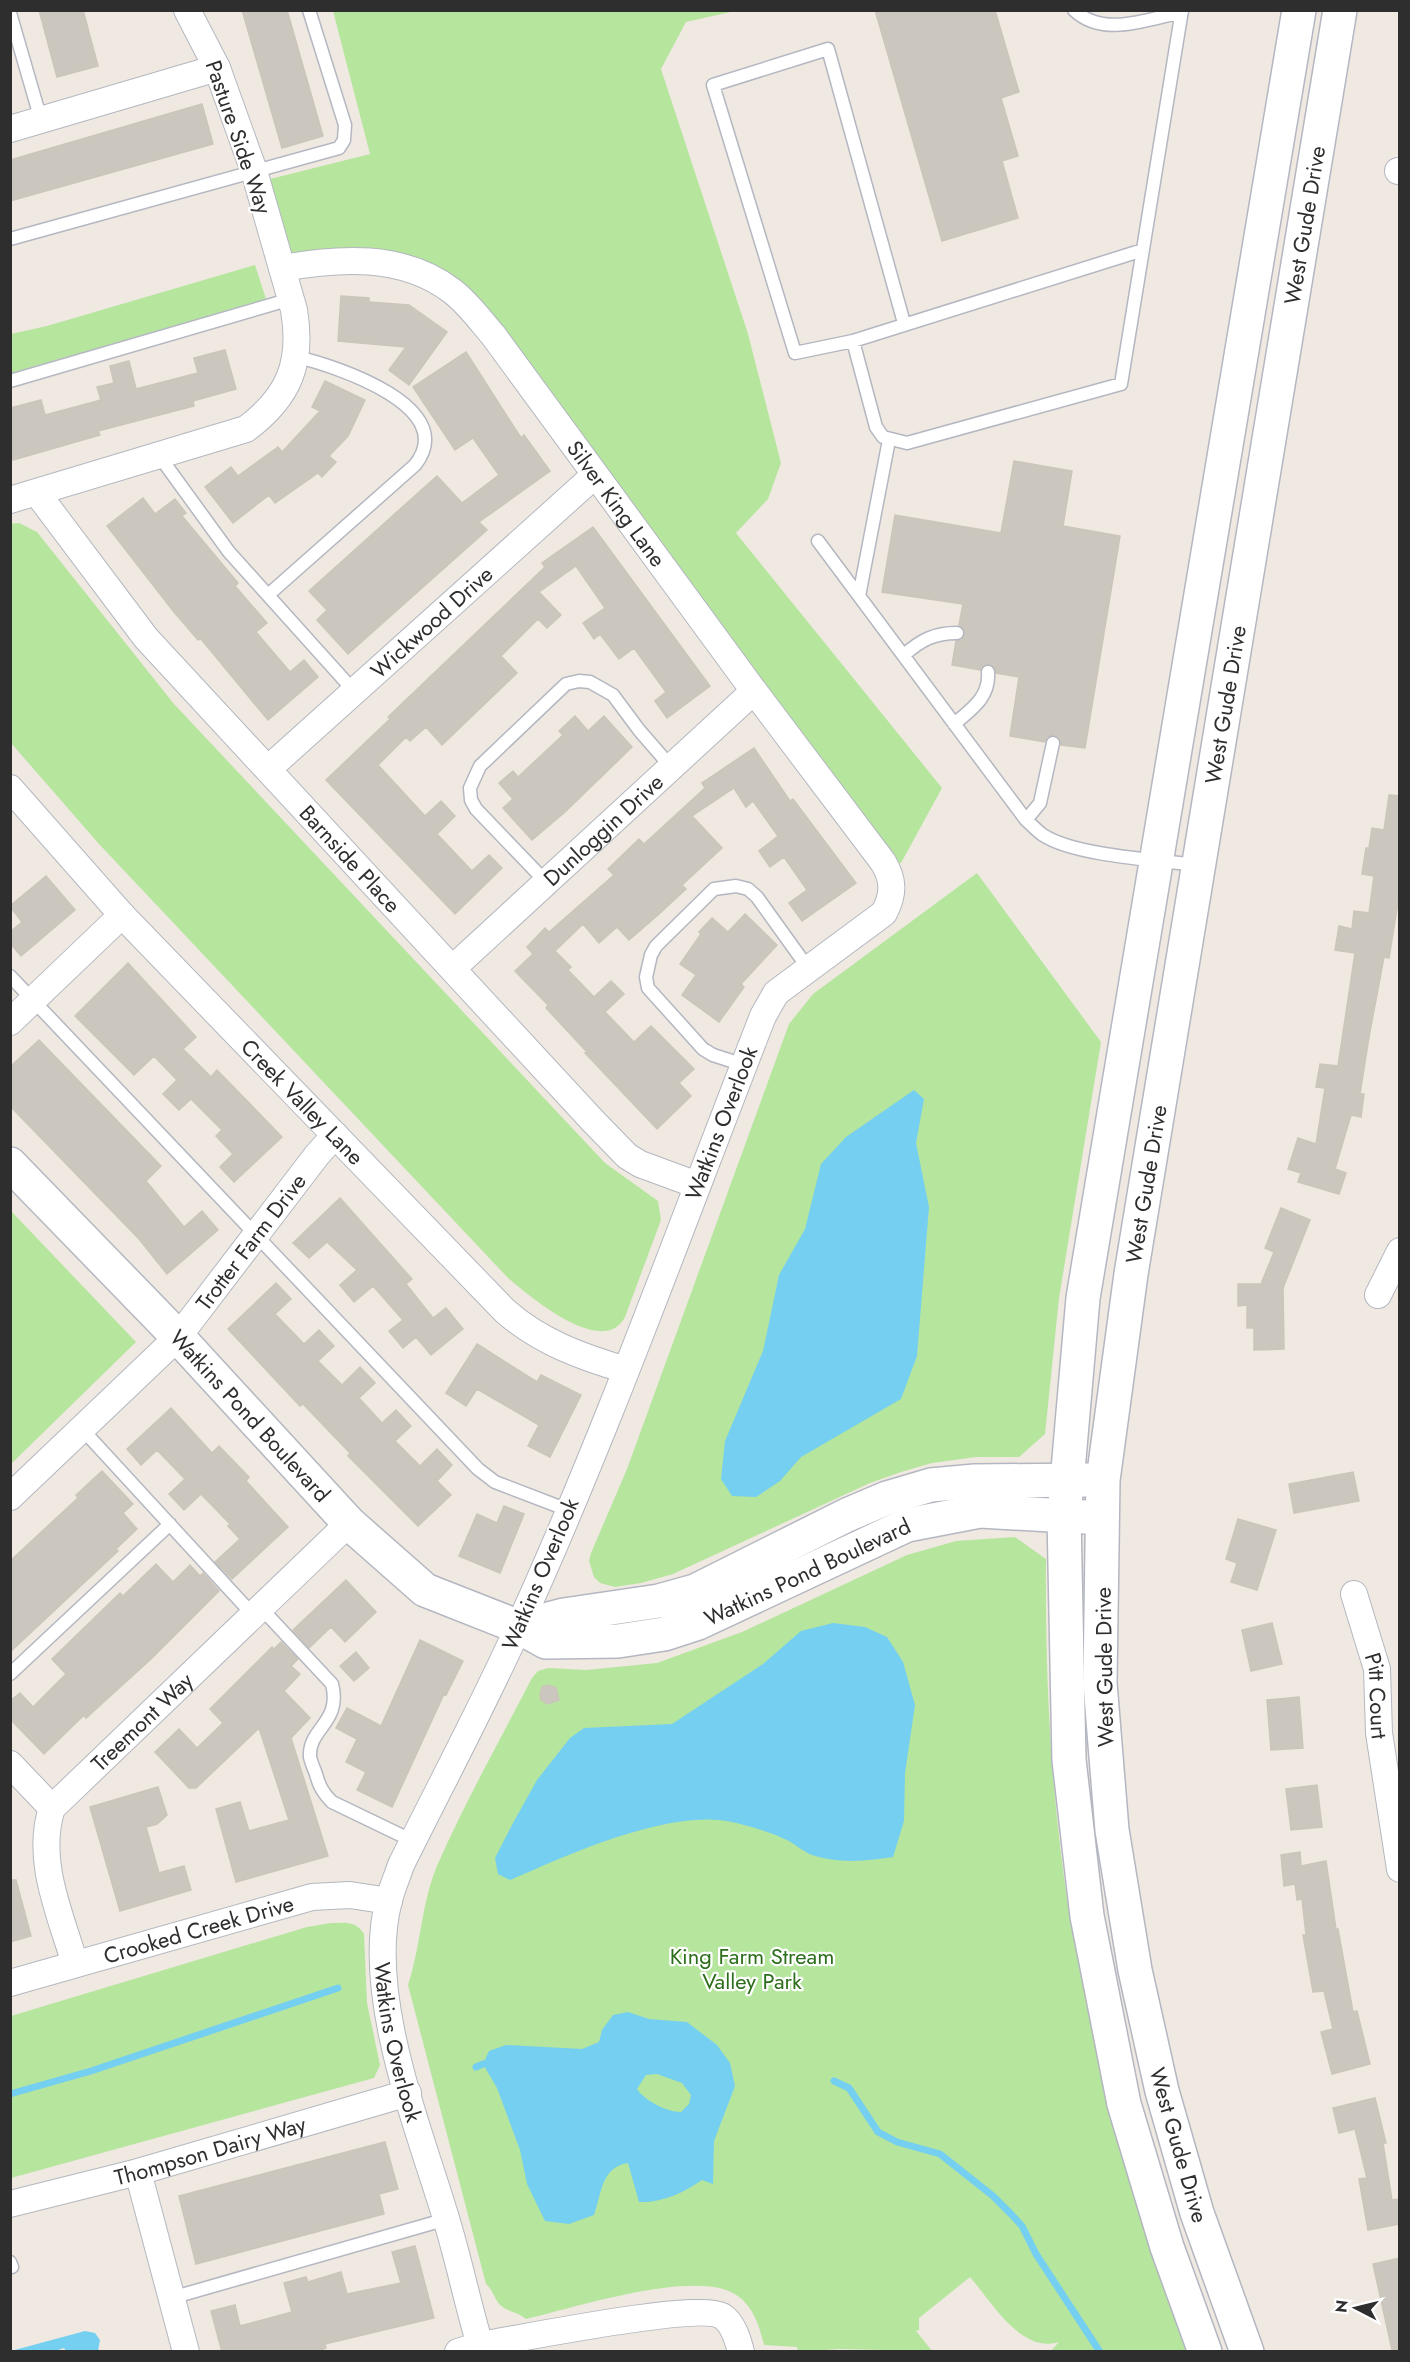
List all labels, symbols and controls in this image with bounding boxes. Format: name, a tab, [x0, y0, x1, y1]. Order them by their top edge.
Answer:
street label: Pasture Side Way	[198, 56, 280, 219]
street label: West Gude Drive	[1276, 143, 1333, 307]
street label: Silver King Lane	[559, 434, 674, 573]
street label: Wickwood Drive	[363, 558, 500, 686]
street label: West Gude Drive	[1196, 623, 1254, 786]
street label: Dunloggin Drive	[536, 766, 670, 893]
street label: Barnside Place	[292, 798, 408, 920]
street label: Creek Valley Lane	[234, 1031, 371, 1172]
street label: Watkins Overlook	[677, 1041, 765, 1205]
street label: West Gude Drive	[1117, 1102, 1175, 1266]
street label: Trotter Farm Drive	[188, 1166, 314, 1317]
street label: Watkins Pond Boulevard	[163, 1322, 338, 1509]
street label: Watkins Overlook	[494, 1493, 587, 1655]
street label: Watkins Pond Boulevard	[699, 1510, 916, 1634]
street label: West Gude Drive	[1087, 1587, 1121, 1747]
street label: Pitt Court	[1357, 1648, 1396, 1742]
street label: Treemont Way	[84, 1665, 200, 1779]
street label: Crooked Creek Drive	[100, 1887, 297, 1972]
park label: King Farm Stream Valley Park	[670, 1940, 834, 1997]
street label: Watkins Overlook	[367, 1961, 430, 2126]
street label: West Gude Drive	[1142, 2064, 1216, 2226]
street label: Thompson Dairy Way	[111, 2108, 310, 2193]
north arrow	[1326, 2278, 1386, 2338]
text: N	[1329, 2299, 1354, 2314]

